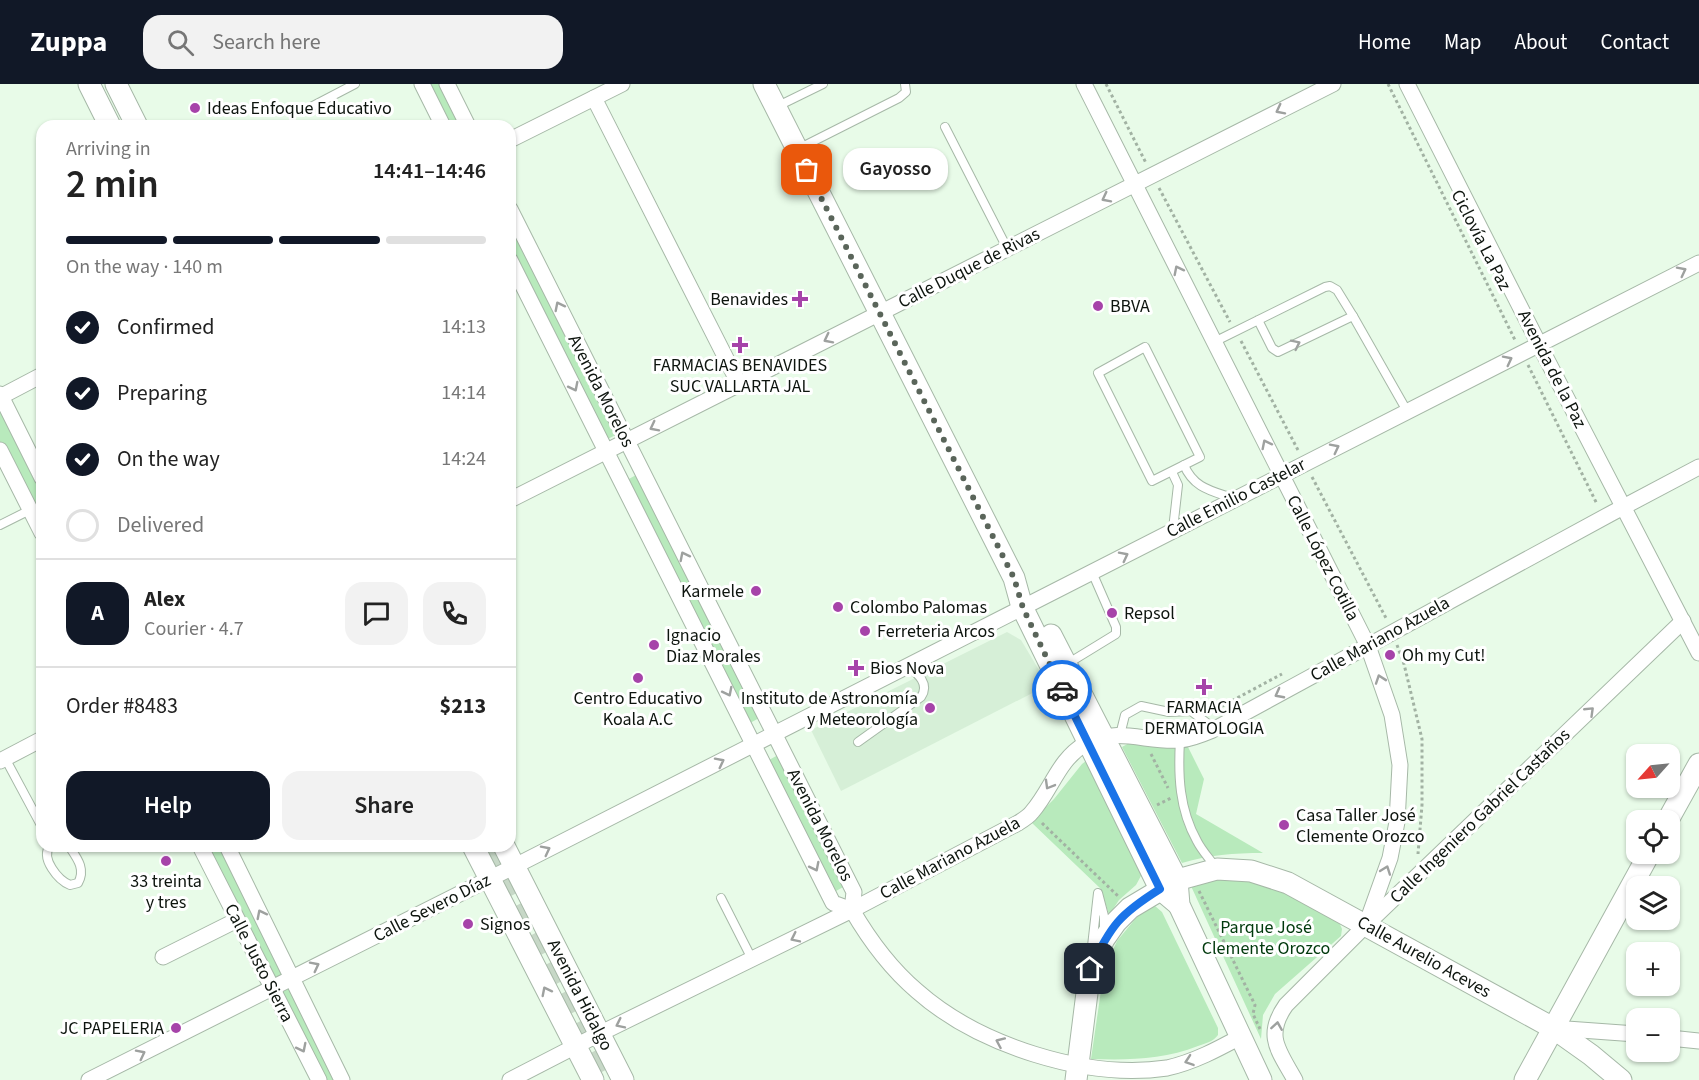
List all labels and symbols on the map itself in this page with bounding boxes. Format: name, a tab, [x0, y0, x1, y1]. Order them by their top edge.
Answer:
place label: Ideas Enfoque Educativo	[207, 96, 392, 121]
marker: Ideas Enfoque Educativo	[188, 101, 202, 115]
one-way arrow	[1276, 103, 1287, 115]
pin	[781, 144, 832, 195]
callout: Gayosso	[843, 149, 948, 191]
street label: Ciclovía La Paz	[1445, 185, 1517, 295]
one-way arrow	[1102, 191, 1113, 203]
street label: Calle Duque de Rivas	[894, 221, 1044, 315]
one-way arrow	[1173, 265, 1185, 276]
one-way arrow	[1676, 267, 1686, 278]
place label: Benavides	[710, 287, 788, 312]
marker: Benavides	[793, 292, 807, 306]
place label: BBVA	[1110, 294, 1150, 319]
marker: BBVA	[1091, 299, 1105, 313]
one-way arrow	[555, 302, 566, 313]
street label: Avenida de la Paz	[1511, 306, 1593, 433]
street label: Avenida Morelos	[562, 330, 640, 452]
one-way arrow	[823, 332, 834, 344]
marker: FARMACIAS BENAVIDES SUC VALLARTA JAL	[733, 338, 747, 352]
one-way arrow	[1290, 340, 1300, 351]
place label: FARMACIAS BENAVIDES SUC VALLARTA JAL	[653, 353, 827, 399]
one-way arrow	[1502, 355, 1513, 367]
one-way arrow	[567, 381, 578, 391]
one-way arrow	[649, 420, 660, 431]
one-way arrow	[1261, 439, 1273, 450]
one-way arrow	[1328, 444, 1339, 456]
street label: Calle Emilio Castelar	[1162, 452, 1311, 544]
street label: Calle López Cotilla	[1281, 491, 1365, 625]
one-way arrow	[680, 551, 691, 562]
one-way arrow	[1117, 552, 1128, 563]
place label: Karmele	[681, 579, 744, 604]
marker: Karmele	[749, 584, 763, 598]
street label: Calle Mariano Azuela	[1306, 590, 1454, 688]
place label: Colombo Palomas	[850, 595, 987, 620]
marker: Colombo Palomas	[831, 600, 845, 614]
place label: Repsol	[1124, 601, 1175, 626]
marker: Repsol	[1105, 606, 1119, 620]
place label: Ferreteria Arcos	[877, 619, 995, 644]
place label: Ignacio Diaz Morales	[666, 623, 761, 669]
marker: Ferreteria Arcos	[858, 624, 872, 638]
marker: Ignacio Diaz Morales	[647, 638, 661, 652]
place label: Oh my Cut!	[1402, 643, 1485, 668]
marker: Oh my Cut!	[1383, 648, 1397, 662]
place label: Bios Nova	[870, 656, 944, 681]
marker: Bios Nova	[847, 659, 865, 677]
courier	[1032, 660, 1092, 720]
marker: Centro Educativo Koala A.C	[631, 671, 645, 685]
one-way arrow	[1375, 674, 1387, 685]
marker: FARMACIA DERMATOLOGIA	[1197, 680, 1211, 694]
place label: Centro Educativo Koala A.C	[573, 686, 703, 732]
one-way arrow	[720, 686, 732, 697]
place label: Instituto de Astronomía y Meteorología	[741, 686, 918, 732]
one-way arrow	[1275, 687, 1285, 698]
place label: FARMACIA DERMATOLOGIA	[1144, 695, 1264, 741]
marker: Instituto de Astronomía y Meteorología	[923, 701, 937, 715]
one-way arrow	[1583, 707, 1593, 718]
street label: Calle Ingeniero Gabriel Castaños	[1384, 723, 1576, 909]
north arrow	[1626, 744, 1680, 798]
one-way arrow	[714, 758, 724, 769]
street label: Avenida Morelos	[781, 764, 859, 886]
one-way arrow	[1045, 779, 1056, 790]
place label: Casa Taller José Clemente Orozco	[1296, 803, 1425, 849]
street label: Calle Mariano Azuela	[875, 810, 1025, 906]
marker: Casa Taller José Clemente Orozco	[1277, 818, 1291, 832]
one-way arrow	[540, 846, 551, 857]
marker: 33 treinta y tres	[159, 854, 173, 868]
one-way arrow	[808, 860, 820, 871]
one-way arrow	[1379, 865, 1392, 876]
street label: Calle Severo Díaz	[369, 868, 495, 948]
place label: 33 treinta y tres	[130, 869, 202, 915]
street label: Calle Justo Sierra	[218, 899, 300, 1027]
one-way arrow	[257, 910, 269, 921]
street label: Calle Aurelio Aceves	[1353, 910, 1495, 1004]
place label: Signos	[480, 912, 530, 937]
park label: Parque José Clemente Orozco	[1202, 915, 1330, 961]
marker: Signos	[461, 917, 475, 931]
one-way arrow	[791, 930, 802, 942]
street label: Avenida Hidalgo	[541, 935, 619, 1055]
pin	[1064, 943, 1115, 994]
one-way arrow	[309, 961, 320, 973]
one-way arrow	[542, 986, 554, 997]
place label: JC PAPELERIA	[60, 1016, 164, 1041]
one-way arrow	[616, 1016, 627, 1028]
marker: JC PAPELERIA	[169, 1021, 183, 1035]
one-way arrow	[1270, 1022, 1282, 1031]
one-way arrow	[996, 1038, 1007, 1050]
one-way arrow	[295, 1042, 306, 1052]
one-way arrow	[135, 1049, 146, 1061]
one-way arrow	[1184, 1054, 1195, 1066]

